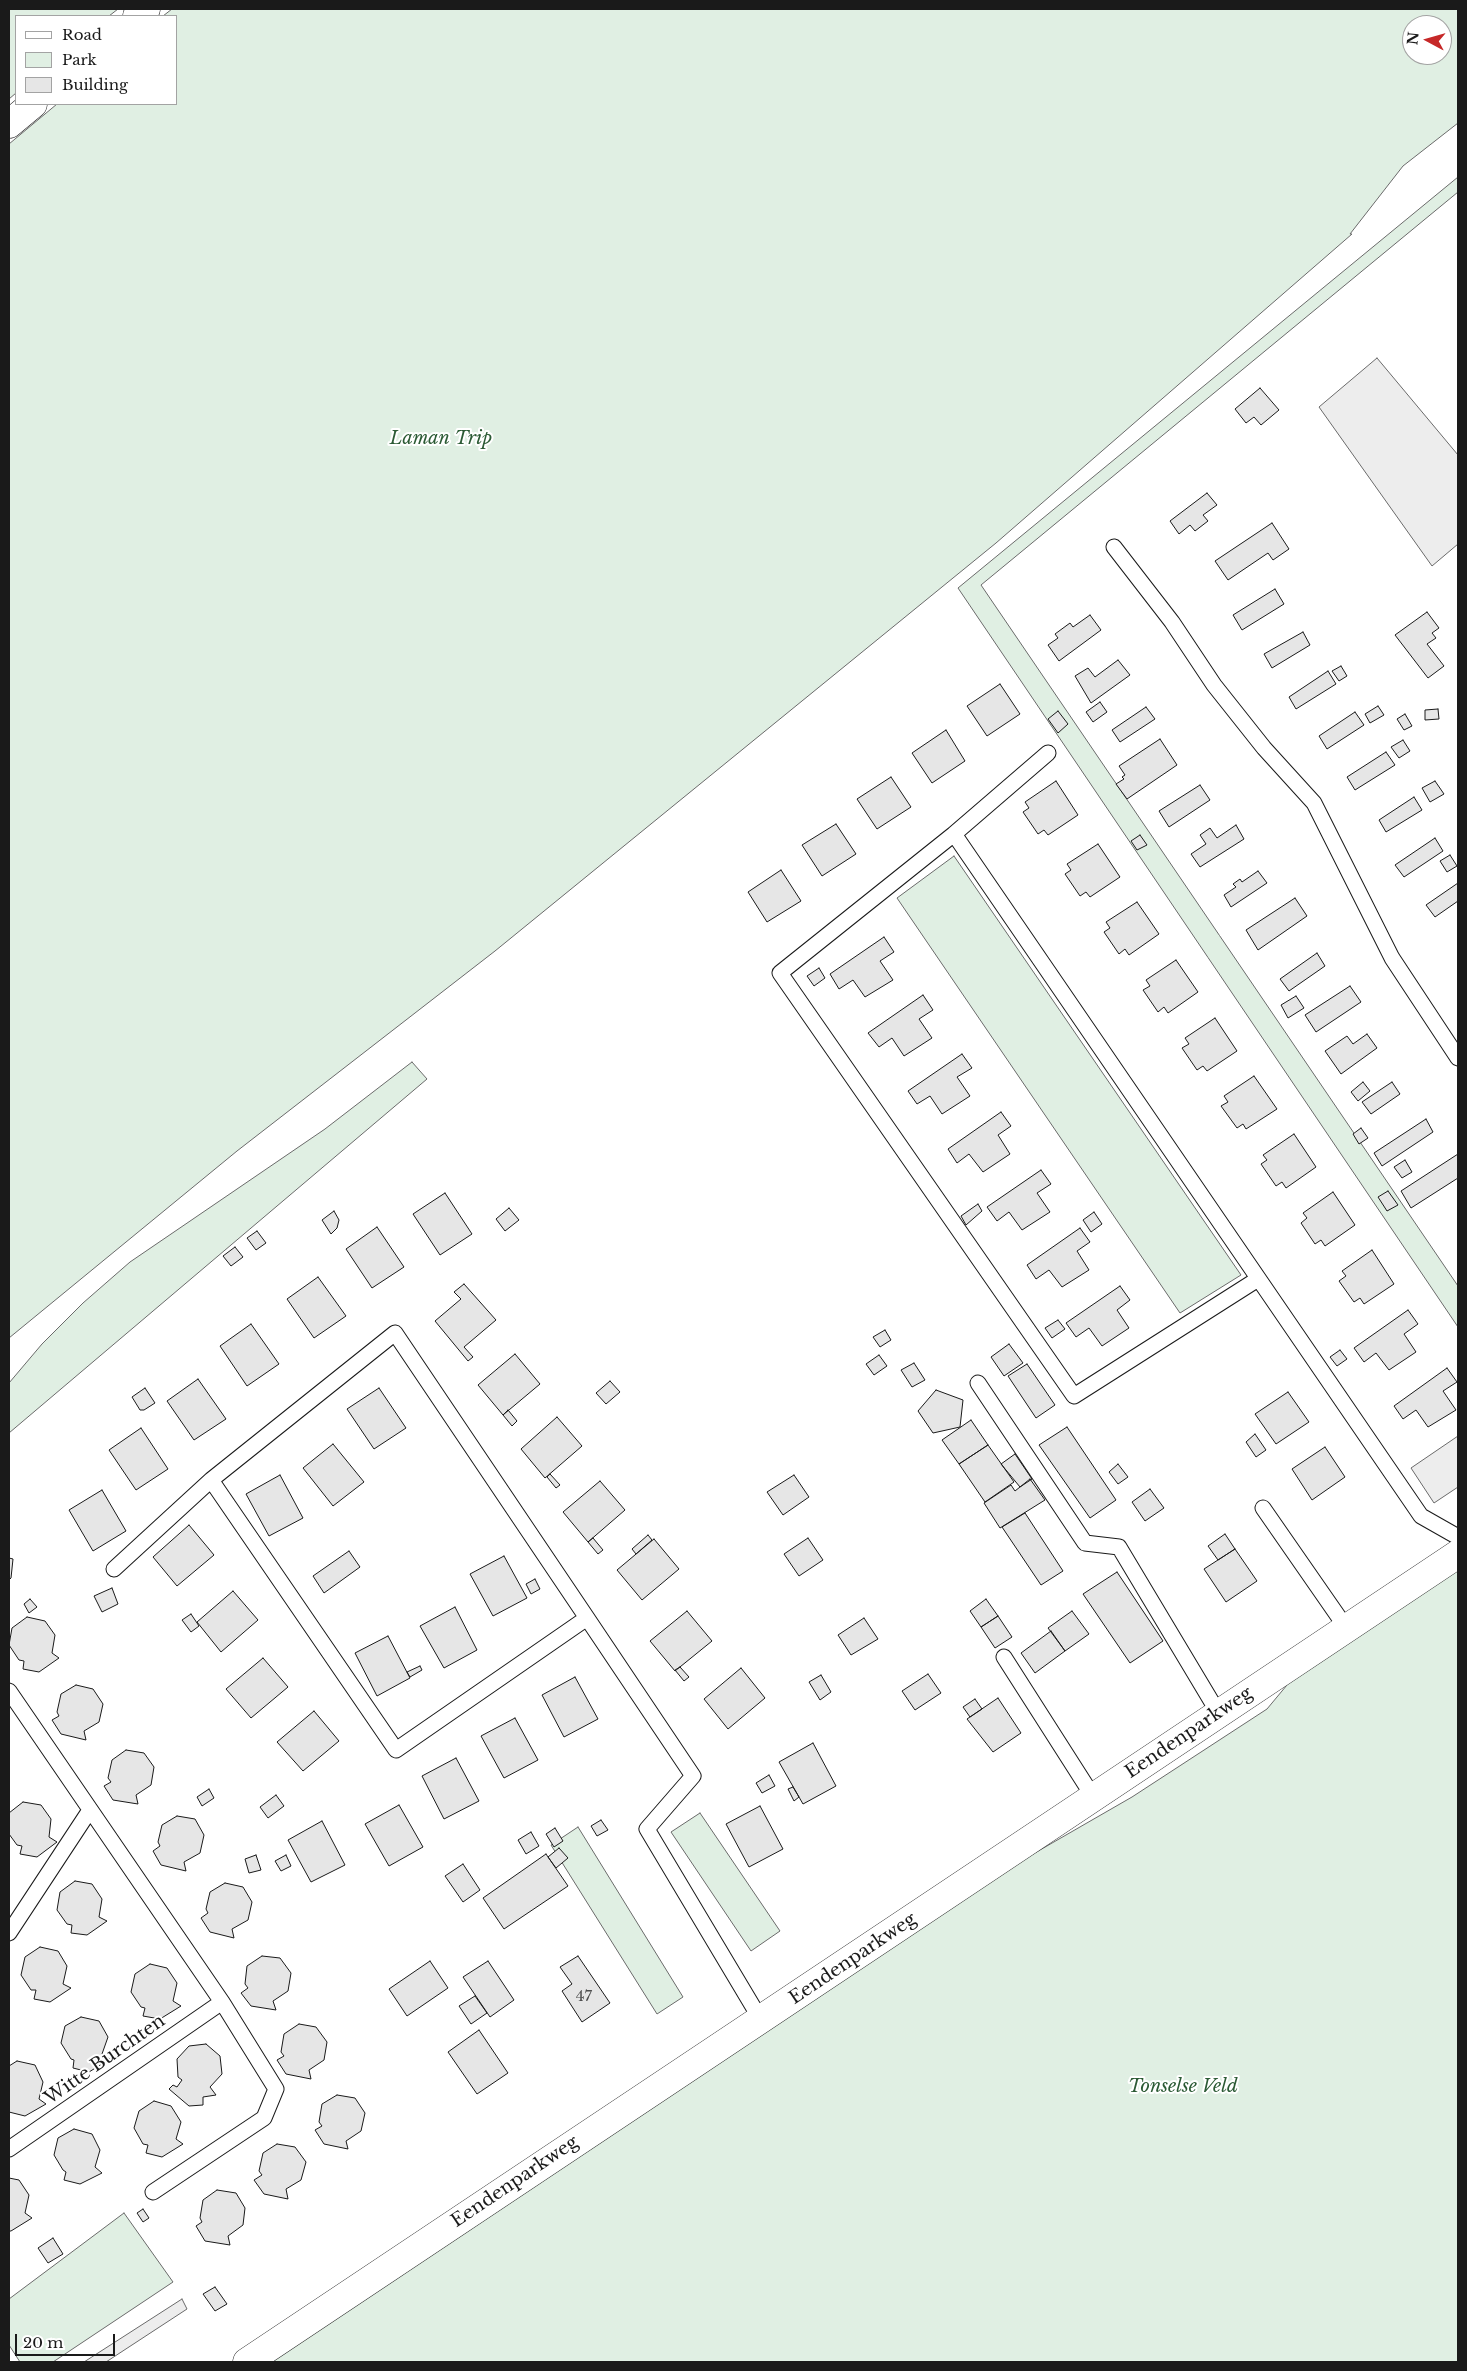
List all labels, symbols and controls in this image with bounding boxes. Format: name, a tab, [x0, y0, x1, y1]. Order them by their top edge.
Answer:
legend	[15, 15, 178, 105]
north arrow	[1402, 15, 1452, 65]
text: Road	[62, 25, 102, 44]
text: N	[1403, 31, 1423, 46]
text: Park	[62, 50, 97, 69]
text: Building	[62, 75, 128, 94]
park label: Laman Trip	[390, 428, 492, 450]
street label: Eendenparkweg	[1121, 1682, 1257, 1784]
street label: Eendenparkweg	[785, 1908, 921, 2010]
house number: 47	[576, 1988, 592, 2006]
street label: Witte Burchten	[41, 2010, 169, 2110]
park label: Tonselse Veld	[1128, 2076, 1238, 2098]
street label: Eendenparkweg	[447, 2131, 583, 2233]
scale bar	[18, 2324, 118, 2356]
text: 20 m	[23, 2333, 63, 2352]

